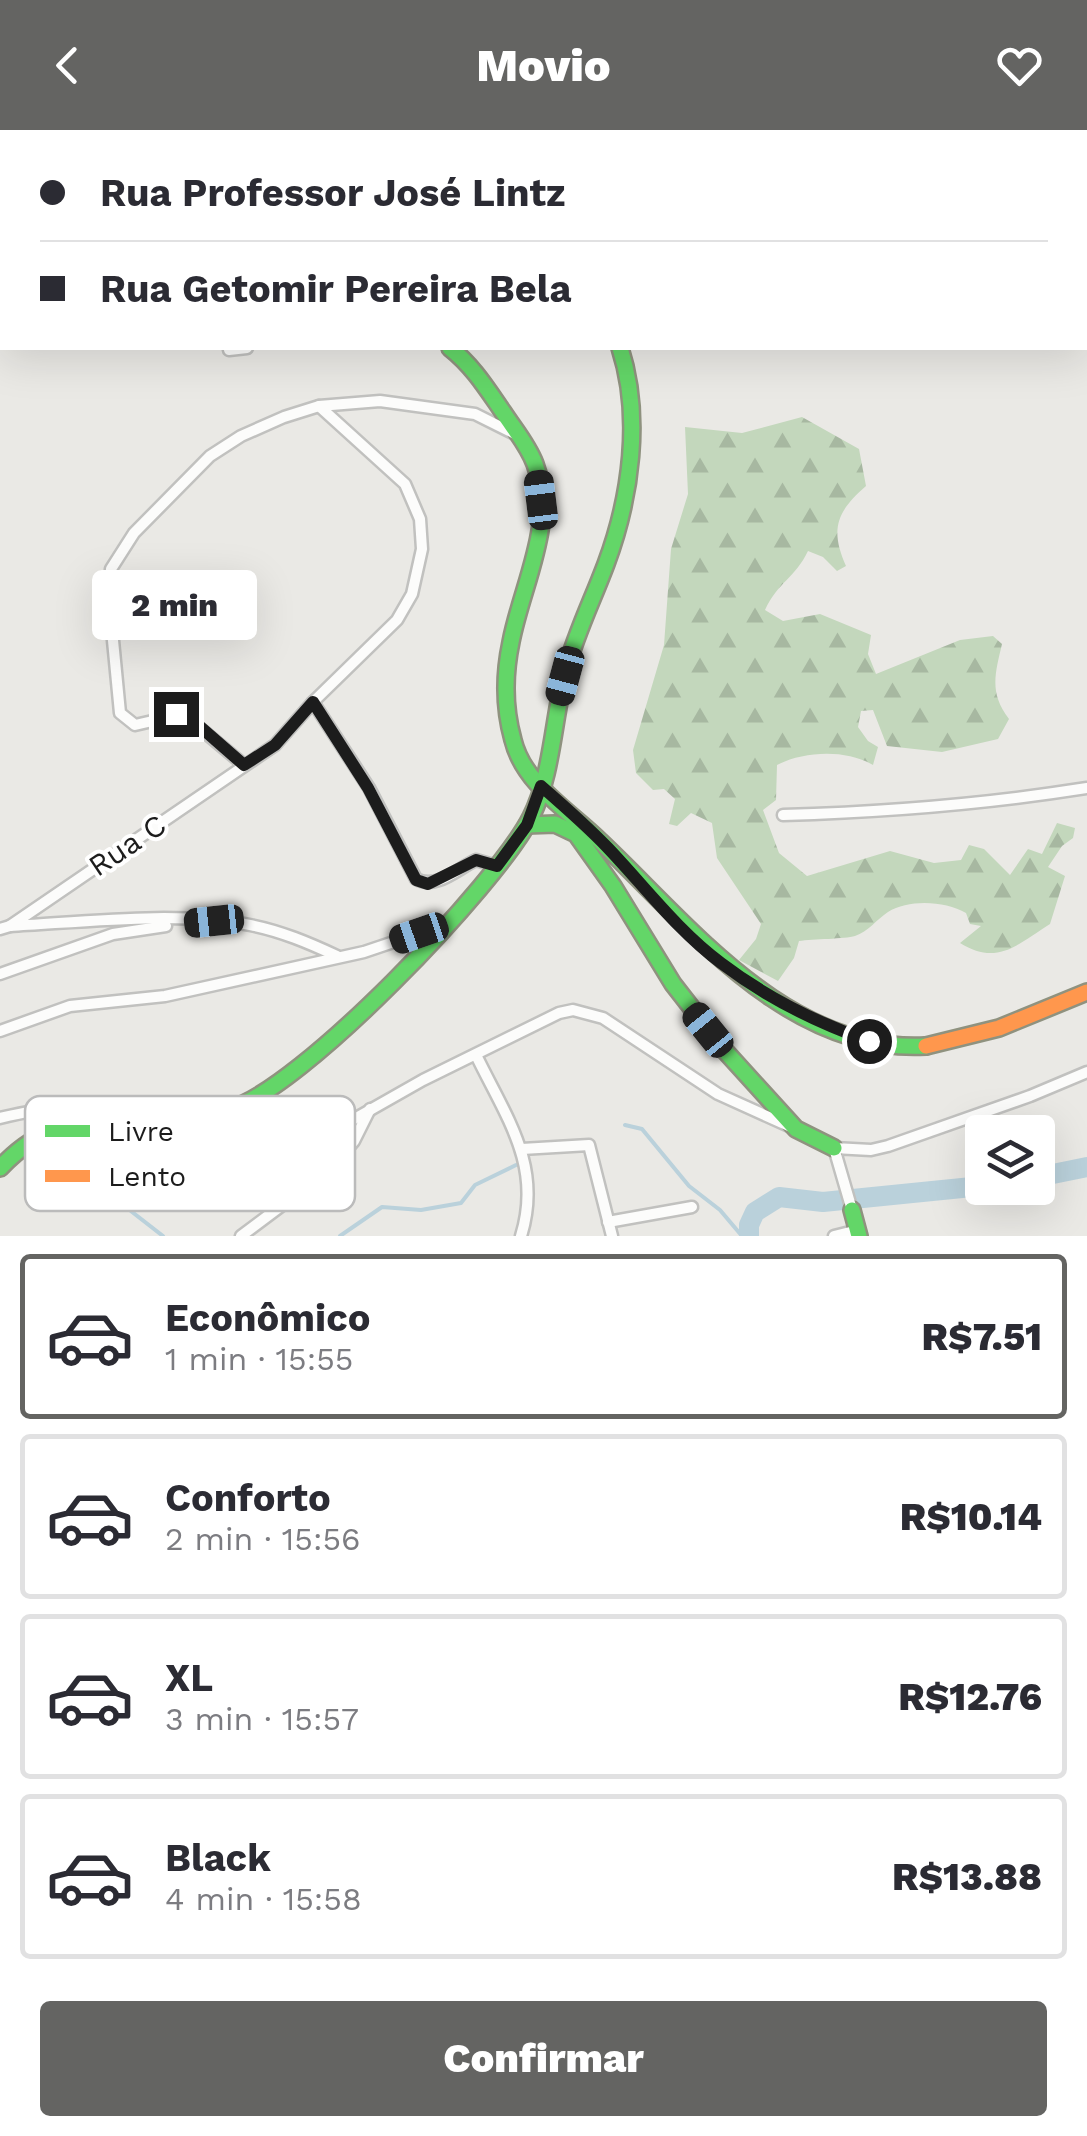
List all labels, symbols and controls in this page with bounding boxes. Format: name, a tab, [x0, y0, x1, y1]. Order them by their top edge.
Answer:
icon: back	[40, 38, 95, 93]
icon: heart	[992, 38, 1047, 93]
text: Movio	[476, 39, 611, 92]
text: Rua Professor José Lintz	[100, 171, 566, 215]
text: Rua Getomir Pereira Bela	[100, 267, 571, 311]
car	[522, 468, 560, 532]
callout: 2 min	[94, 569, 258, 639]
text: 2 min	[131, 586, 218, 624]
car	[543, 643, 587, 709]
route end	[154, 692, 199, 737]
street label: Rua C	[82, 807, 172, 883]
car	[183, 903, 245, 939]
car	[386, 909, 452, 957]
car	[677, 997, 739, 1063]
route start	[847, 1019, 892, 1064]
legend	[25, 1096, 355, 1211]
text: Livre	[108, 1115, 174, 1148]
map controls	[965, 1115, 1055, 1205]
button: layers	[965, 1115, 1055, 1205]
text: Lento	[108, 1160, 186, 1193]
icon: car	[45, 1292, 135, 1382]
text: Econômico	[165, 1296, 370, 1340]
text: R$7.51	[922, 1315, 1042, 1359]
text: 1 min · 15:55	[165, 1340, 353, 1378]
icon: car	[45, 1472, 135, 1562]
text: Conforto	[165, 1476, 331, 1520]
text: R$10.14	[900, 1495, 1042, 1539]
text: 2 min · 15:56	[165, 1520, 360, 1558]
icon: car	[45, 1652, 135, 1742]
text: XL	[165, 1656, 213, 1700]
text: R$12.76	[898, 1675, 1042, 1719]
text: 3 min · 15:57	[165, 1700, 359, 1738]
icon: car	[45, 1832, 135, 1922]
text: Black	[165, 1836, 271, 1880]
text: R$13.88	[892, 1855, 1042, 1899]
text: 4 min · 15:58	[165, 1880, 362, 1918]
button: Confirmar	[40, 2001, 1047, 2116]

